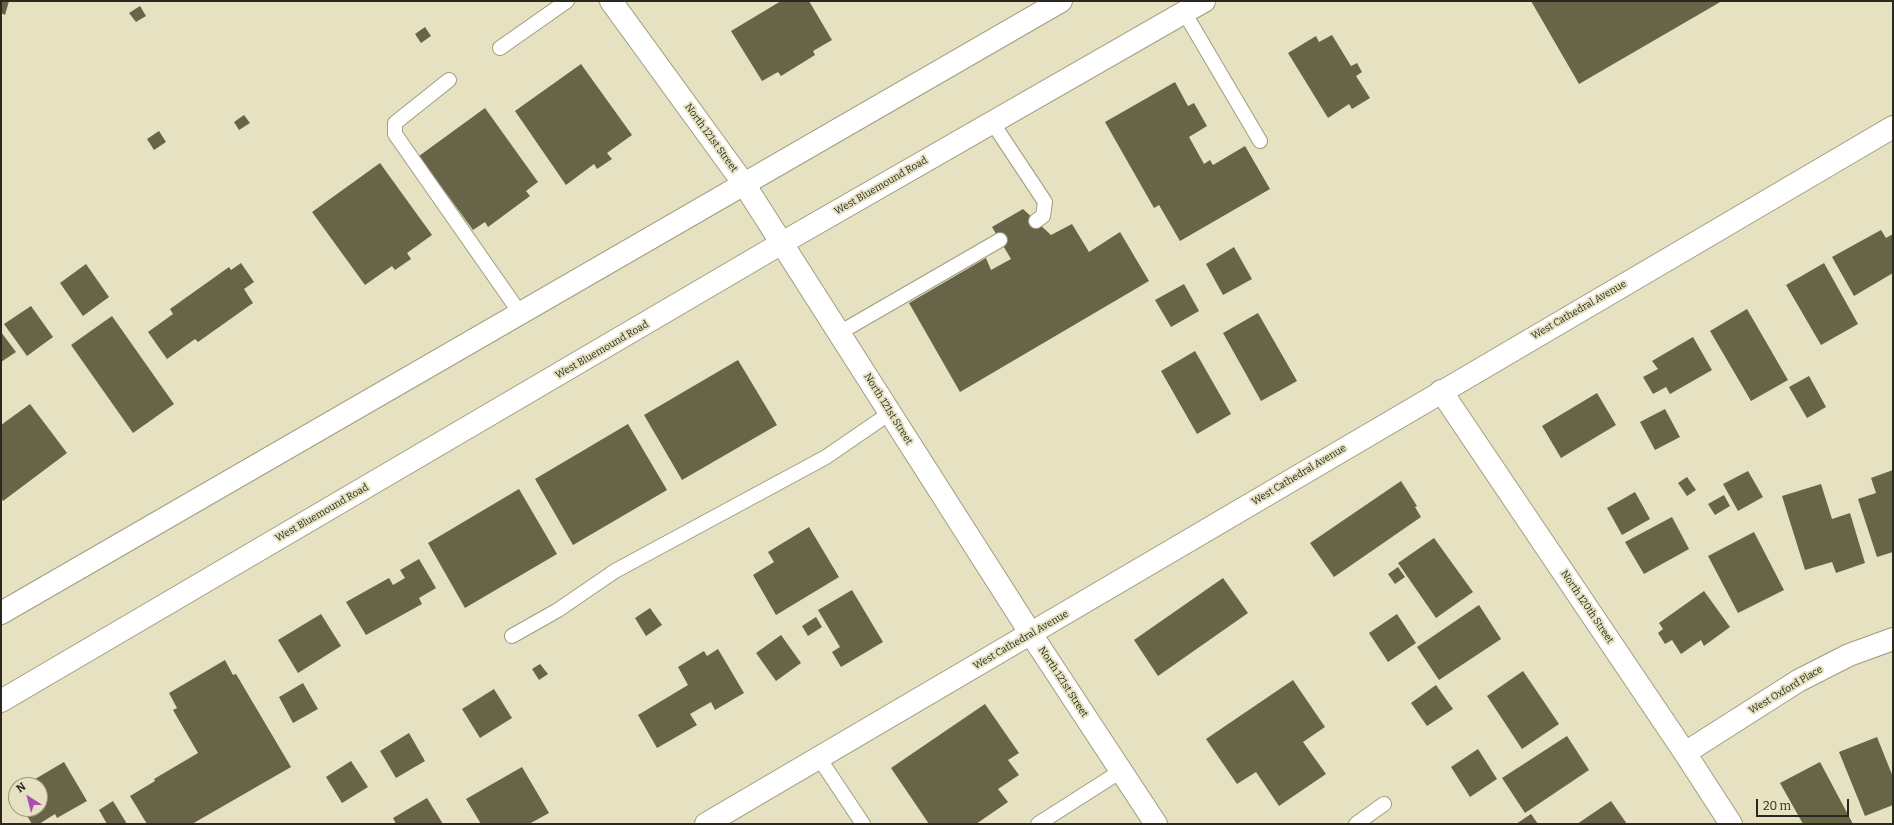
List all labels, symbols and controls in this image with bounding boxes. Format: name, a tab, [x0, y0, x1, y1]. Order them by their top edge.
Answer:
street label: North 121st Street	[682, 101, 740, 175]
street label: West Bluemound Road	[832, 154, 930, 218]
street label: West Cathedral Avenue	[1529, 278, 1629, 342]
street label: West Bluemound Road	[553, 318, 651, 382]
street label: North 121st Street	[861, 371, 915, 447]
street label: West Cathedral Avenue	[1250, 442, 1348, 508]
street label: West Bluemound Road	[273, 481, 371, 545]
street label: North 120th Street	[1558, 568, 1616, 646]
street label: West Cathedral Avenue	[971, 608, 1071, 672]
street label: North 121st Street	[1036, 644, 1090, 720]
street label: West Oxford Place	[1747, 663, 1825, 717]
north arrow	[8, 777, 48, 817]
text: N	[14, 780, 28, 795]
scale bar	[1758, 791, 1851, 817]
text: 20 m	[1763, 799, 1791, 813]

